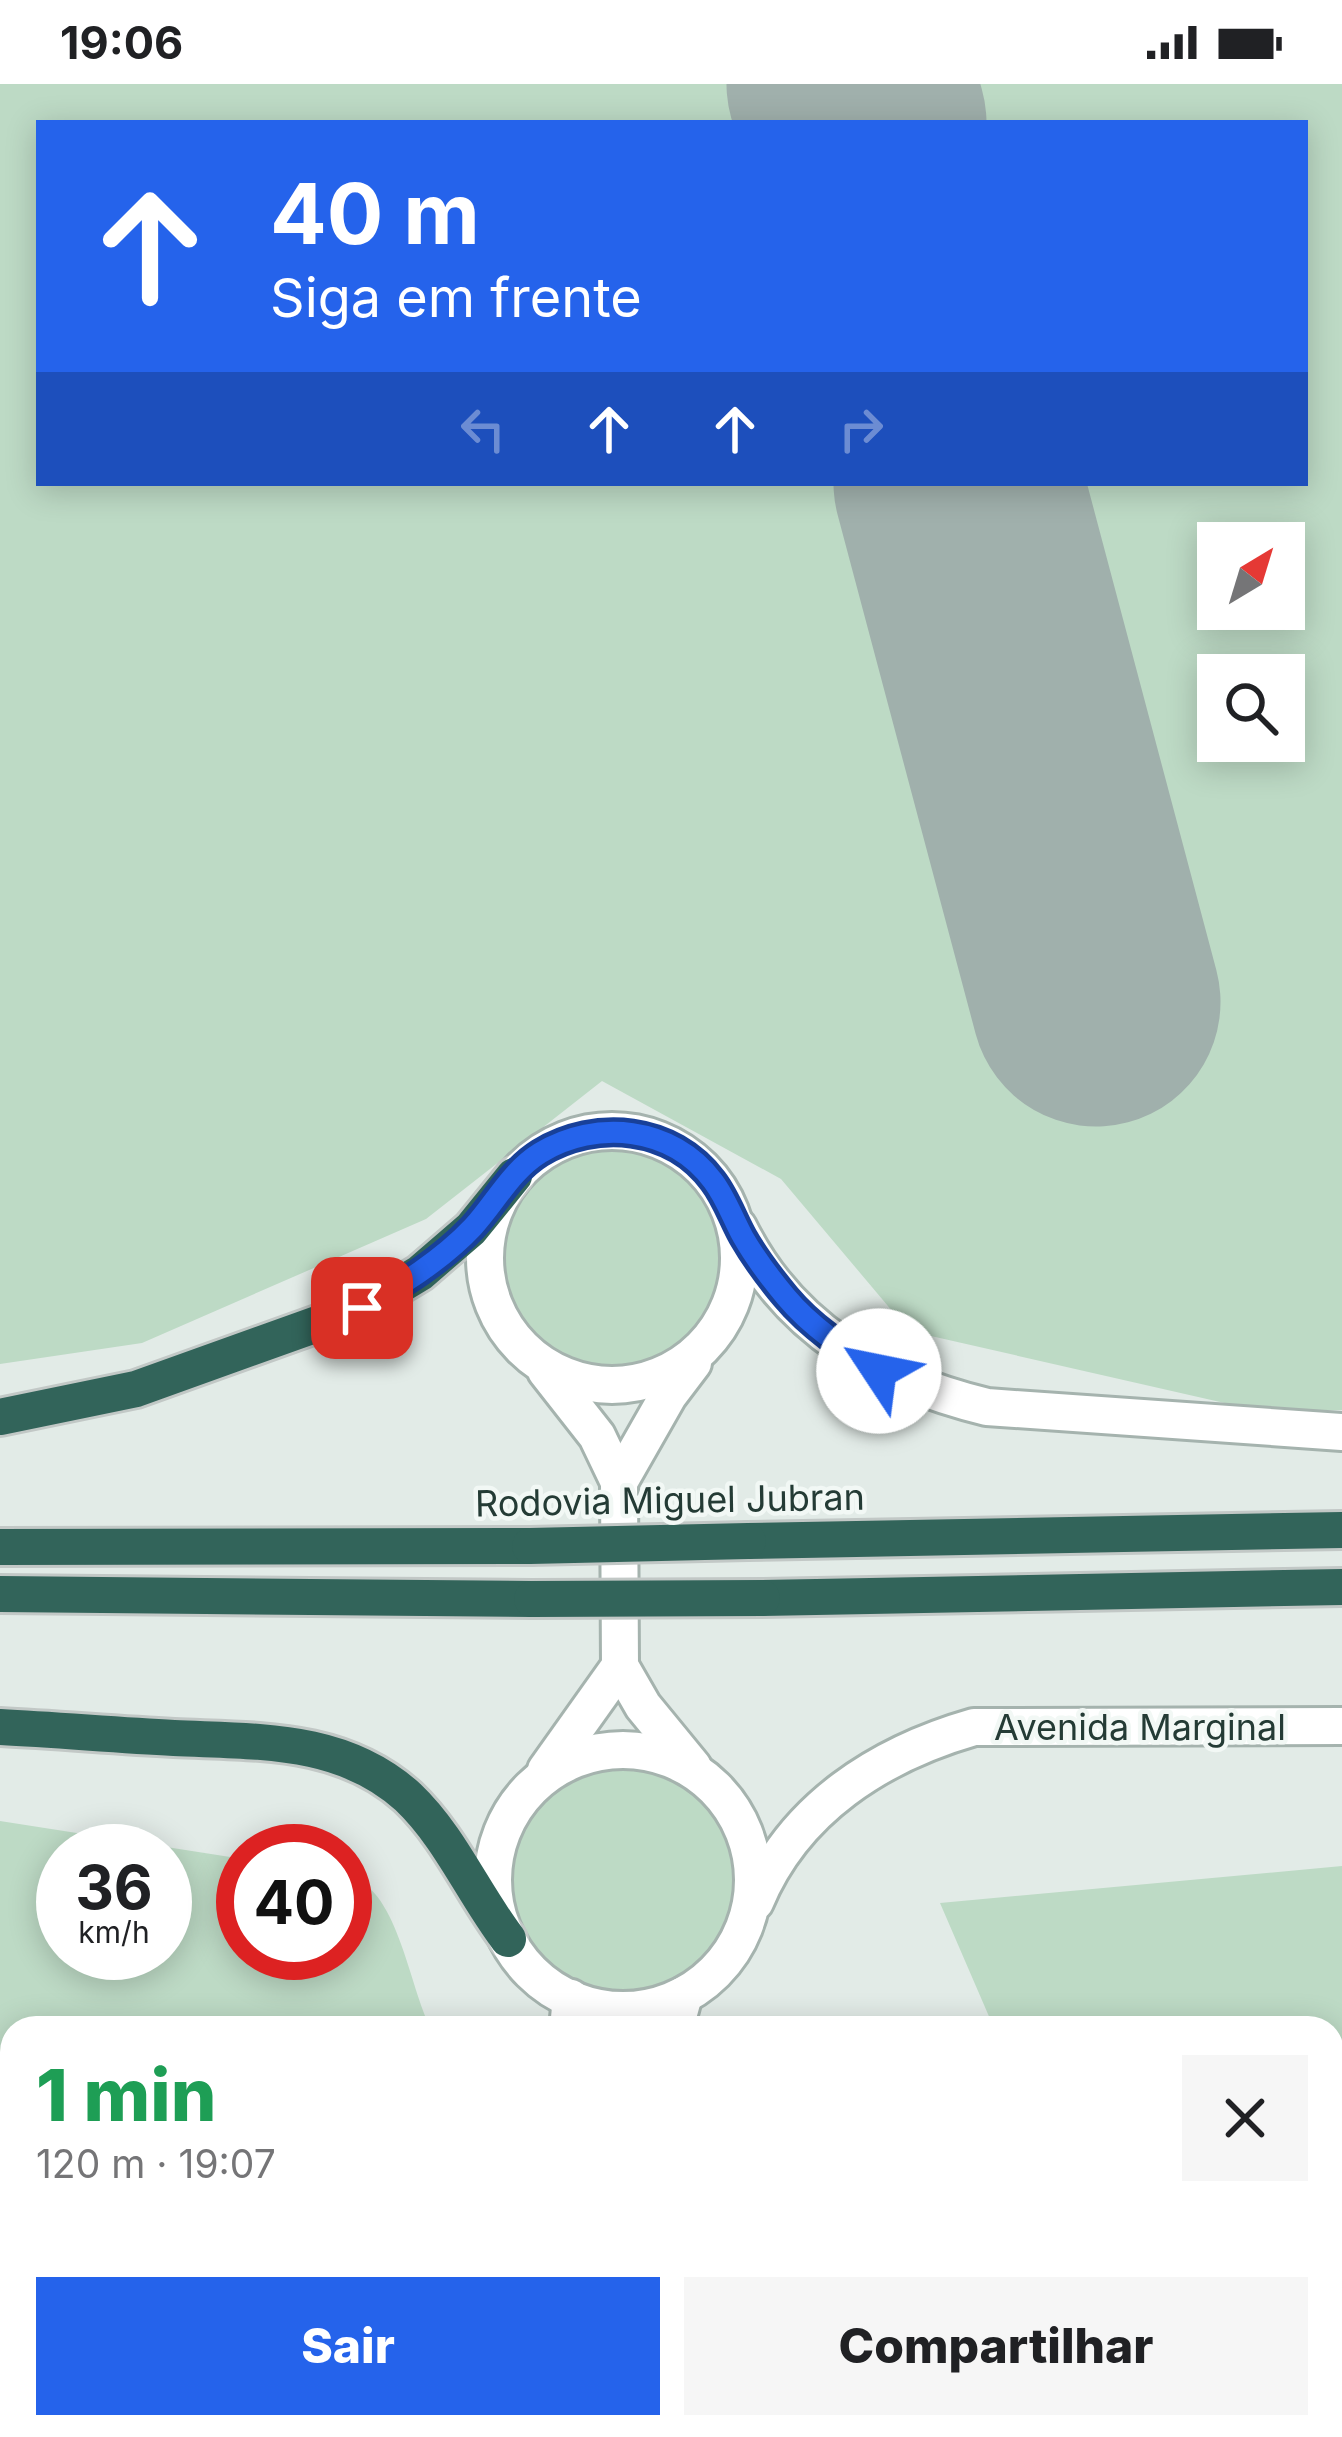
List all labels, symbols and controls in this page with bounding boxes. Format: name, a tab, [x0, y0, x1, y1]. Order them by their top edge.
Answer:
text: 19:06	[60, 15, 183, 70]
text: 40 m	[270, 163, 480, 264]
icon: ahead	[72, 168, 228, 324]
text: Siga em frente	[270, 265, 642, 330]
icon: left	[450, 396, 516, 462]
icon: ahead	[576, 396, 642, 462]
icon: ahead	[702, 396, 768, 462]
icon: right	[828, 396, 894, 462]
north arrow	[1197, 522, 1305, 630]
map controls	[1197, 522, 1305, 762]
button: search	[1197, 654, 1305, 762]
pin	[311, 1257, 413, 1359]
icon: arrive	[329, 1275, 395, 1341]
position arrow	[816, 1308, 942, 1434]
street label: Rodovia Miguel Jubran	[475, 1475, 865, 1525]
street label: Avenida Marginal	[994, 1705, 1286, 1749]
speed limit sign: 40	[216, 1824, 372, 1980]
text: 36	[75, 1851, 153, 1923]
text: km/h	[78, 1914, 150, 1950]
text: 1 min	[36, 2051, 216, 2138]
button: close	[1182, 2055, 1308, 2181]
text: 120 m · 19:07	[36, 2140, 276, 2187]
button: Sair	[36, 2277, 660, 2415]
button: Compartilhar	[684, 2277, 1308, 2415]

